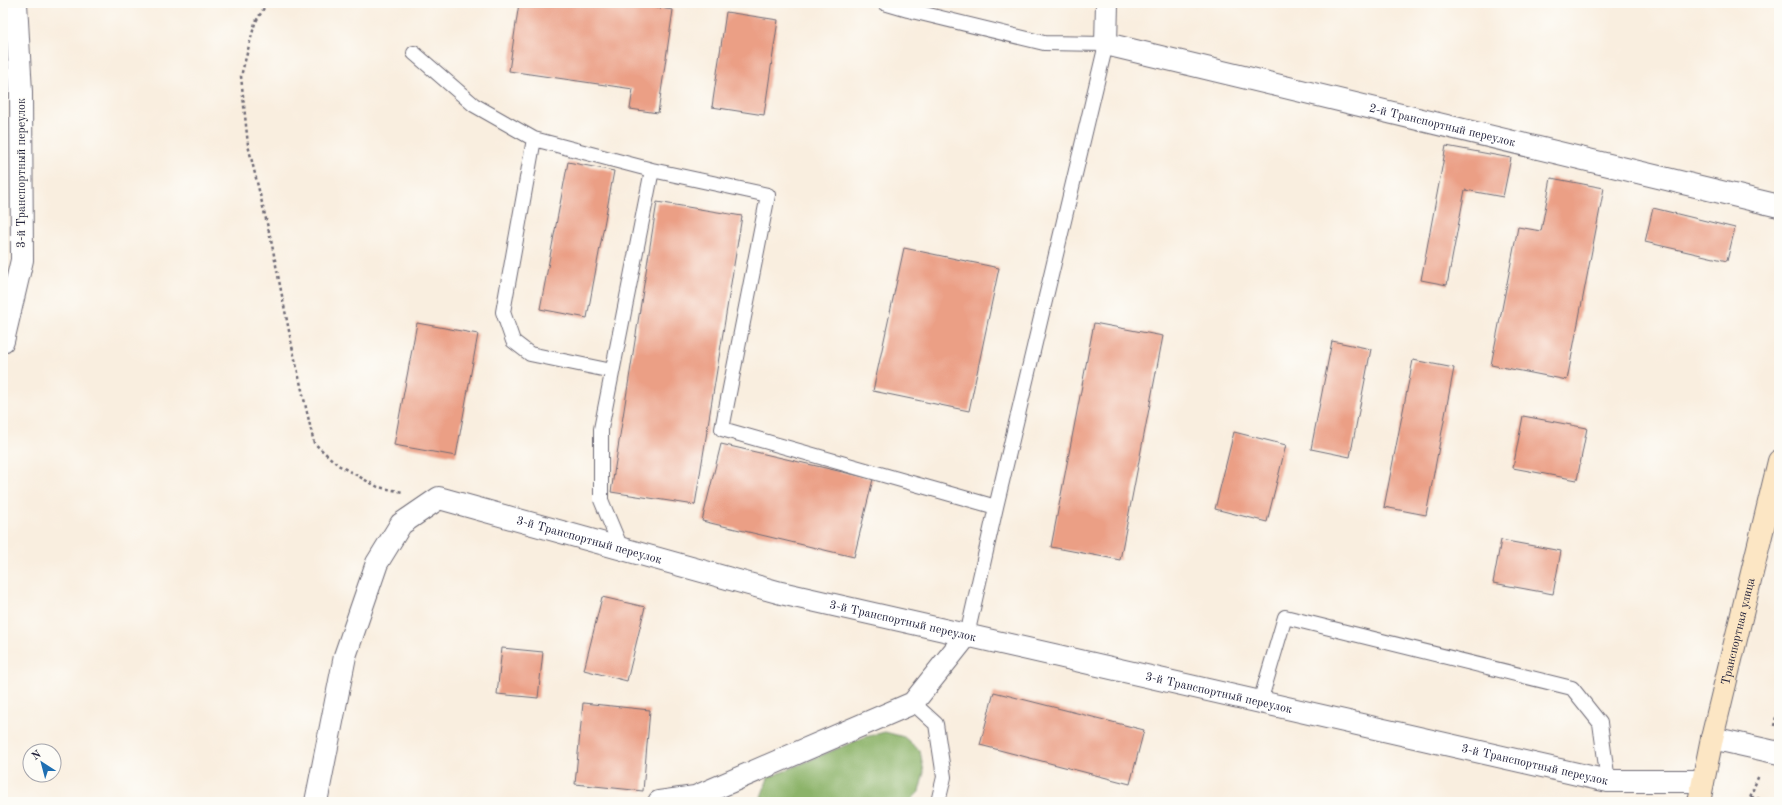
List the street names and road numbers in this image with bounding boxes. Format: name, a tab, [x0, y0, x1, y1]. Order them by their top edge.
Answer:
street label: 3-й Транспортный переулок	[16, 98, 28, 248]
street label: 2-й Транспортный переулок	[1368, 103, 1517, 149]
street label: 3-й Транспортный переулок	[515, 515, 663, 567]
street label: Транспортная улица	[1720, 577, 1758, 686]
street label: 3-й Транспортный переулок	[828, 599, 977, 644]
street label: 3-й Транспортный переулок	[1144, 671, 1293, 716]
street label: 3-й Транспортный переулок	[1460, 743, 1609, 788]

